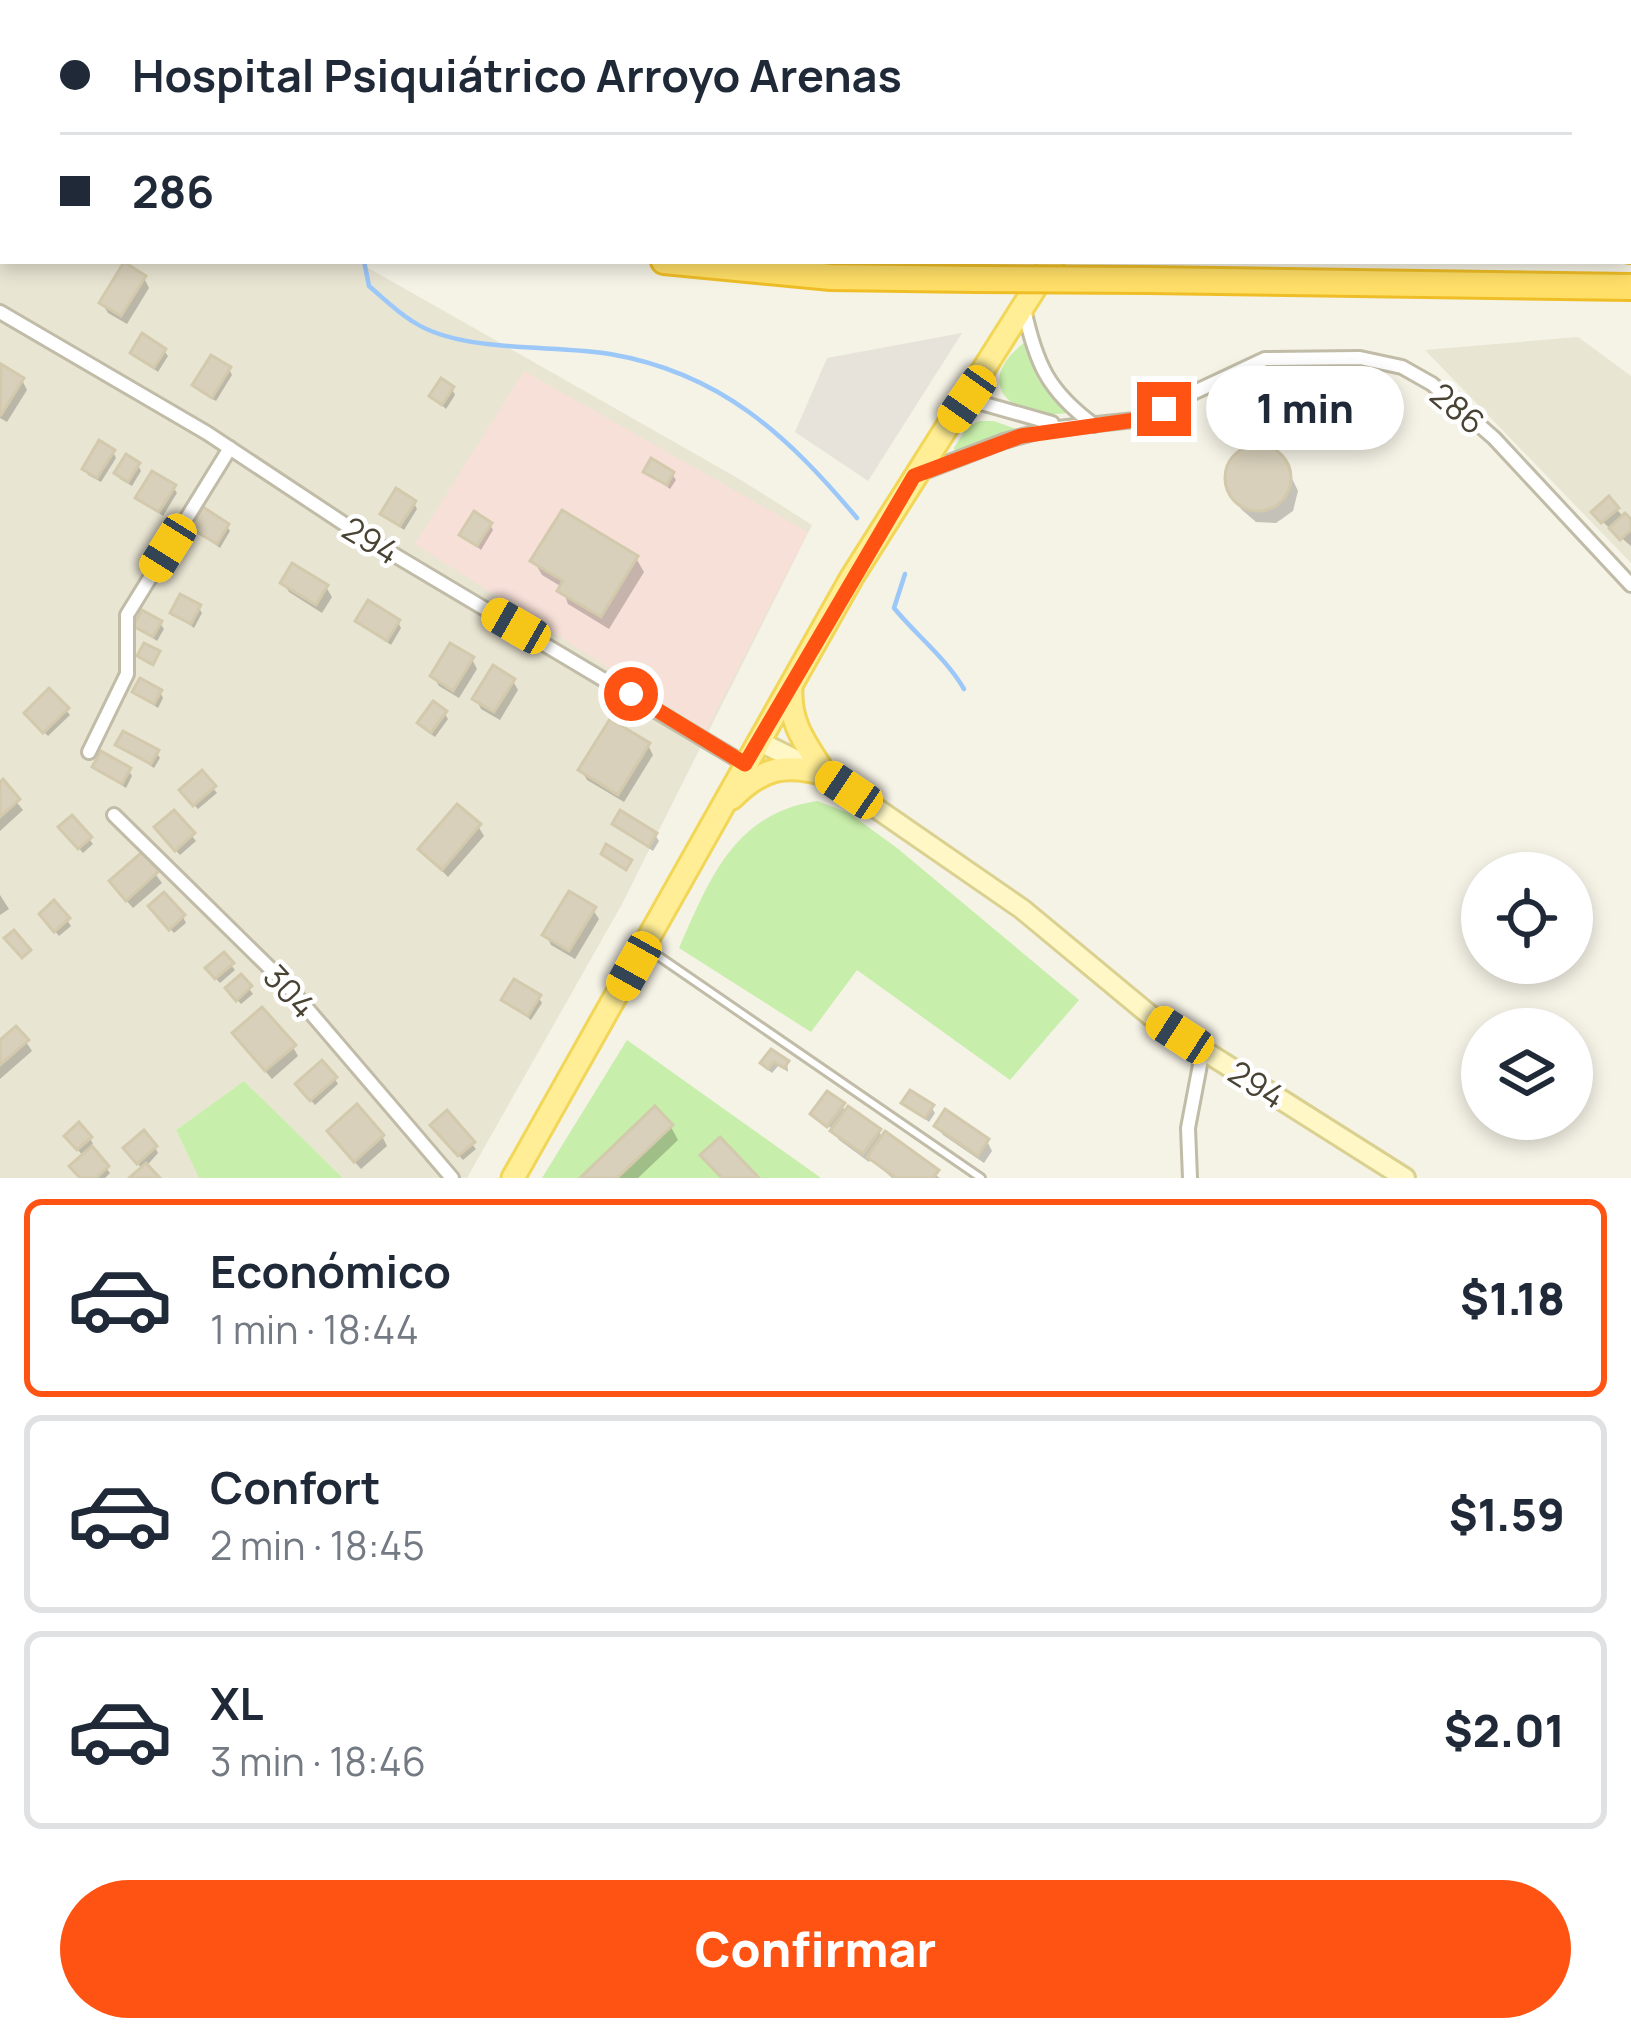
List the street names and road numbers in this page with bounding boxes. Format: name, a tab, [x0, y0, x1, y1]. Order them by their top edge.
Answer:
street label: 286	[1421, 372, 1495, 444]
street label: 294	[334, 506, 408, 574]
street label: 304	[254, 955, 326, 1027]
street label: 294	[1220, 1049, 1294, 1119]

